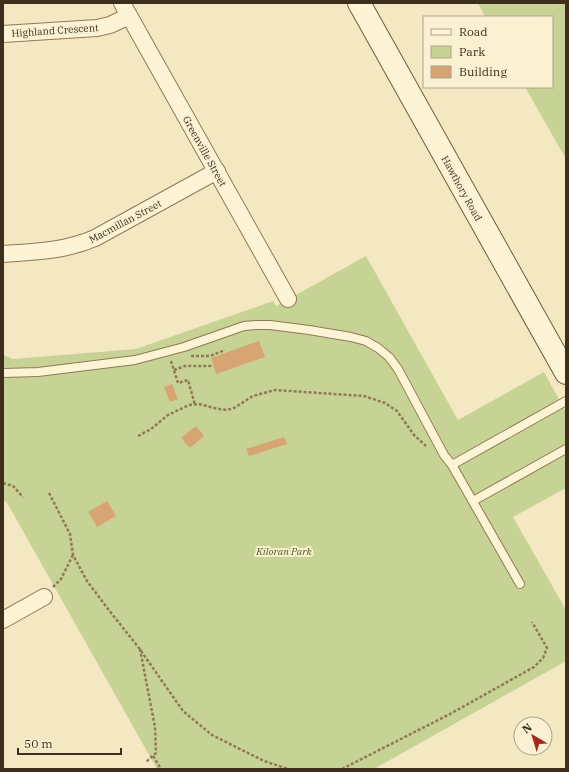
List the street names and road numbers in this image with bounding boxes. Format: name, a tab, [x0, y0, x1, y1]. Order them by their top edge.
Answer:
street label: Highland Crescent	[11, 21, 99, 40]
street label: Greenville Street	[180, 114, 230, 189]
street label: Hawthory Road	[438, 153, 485, 223]
street label: Macmillan Street	[87, 197, 164, 246]

